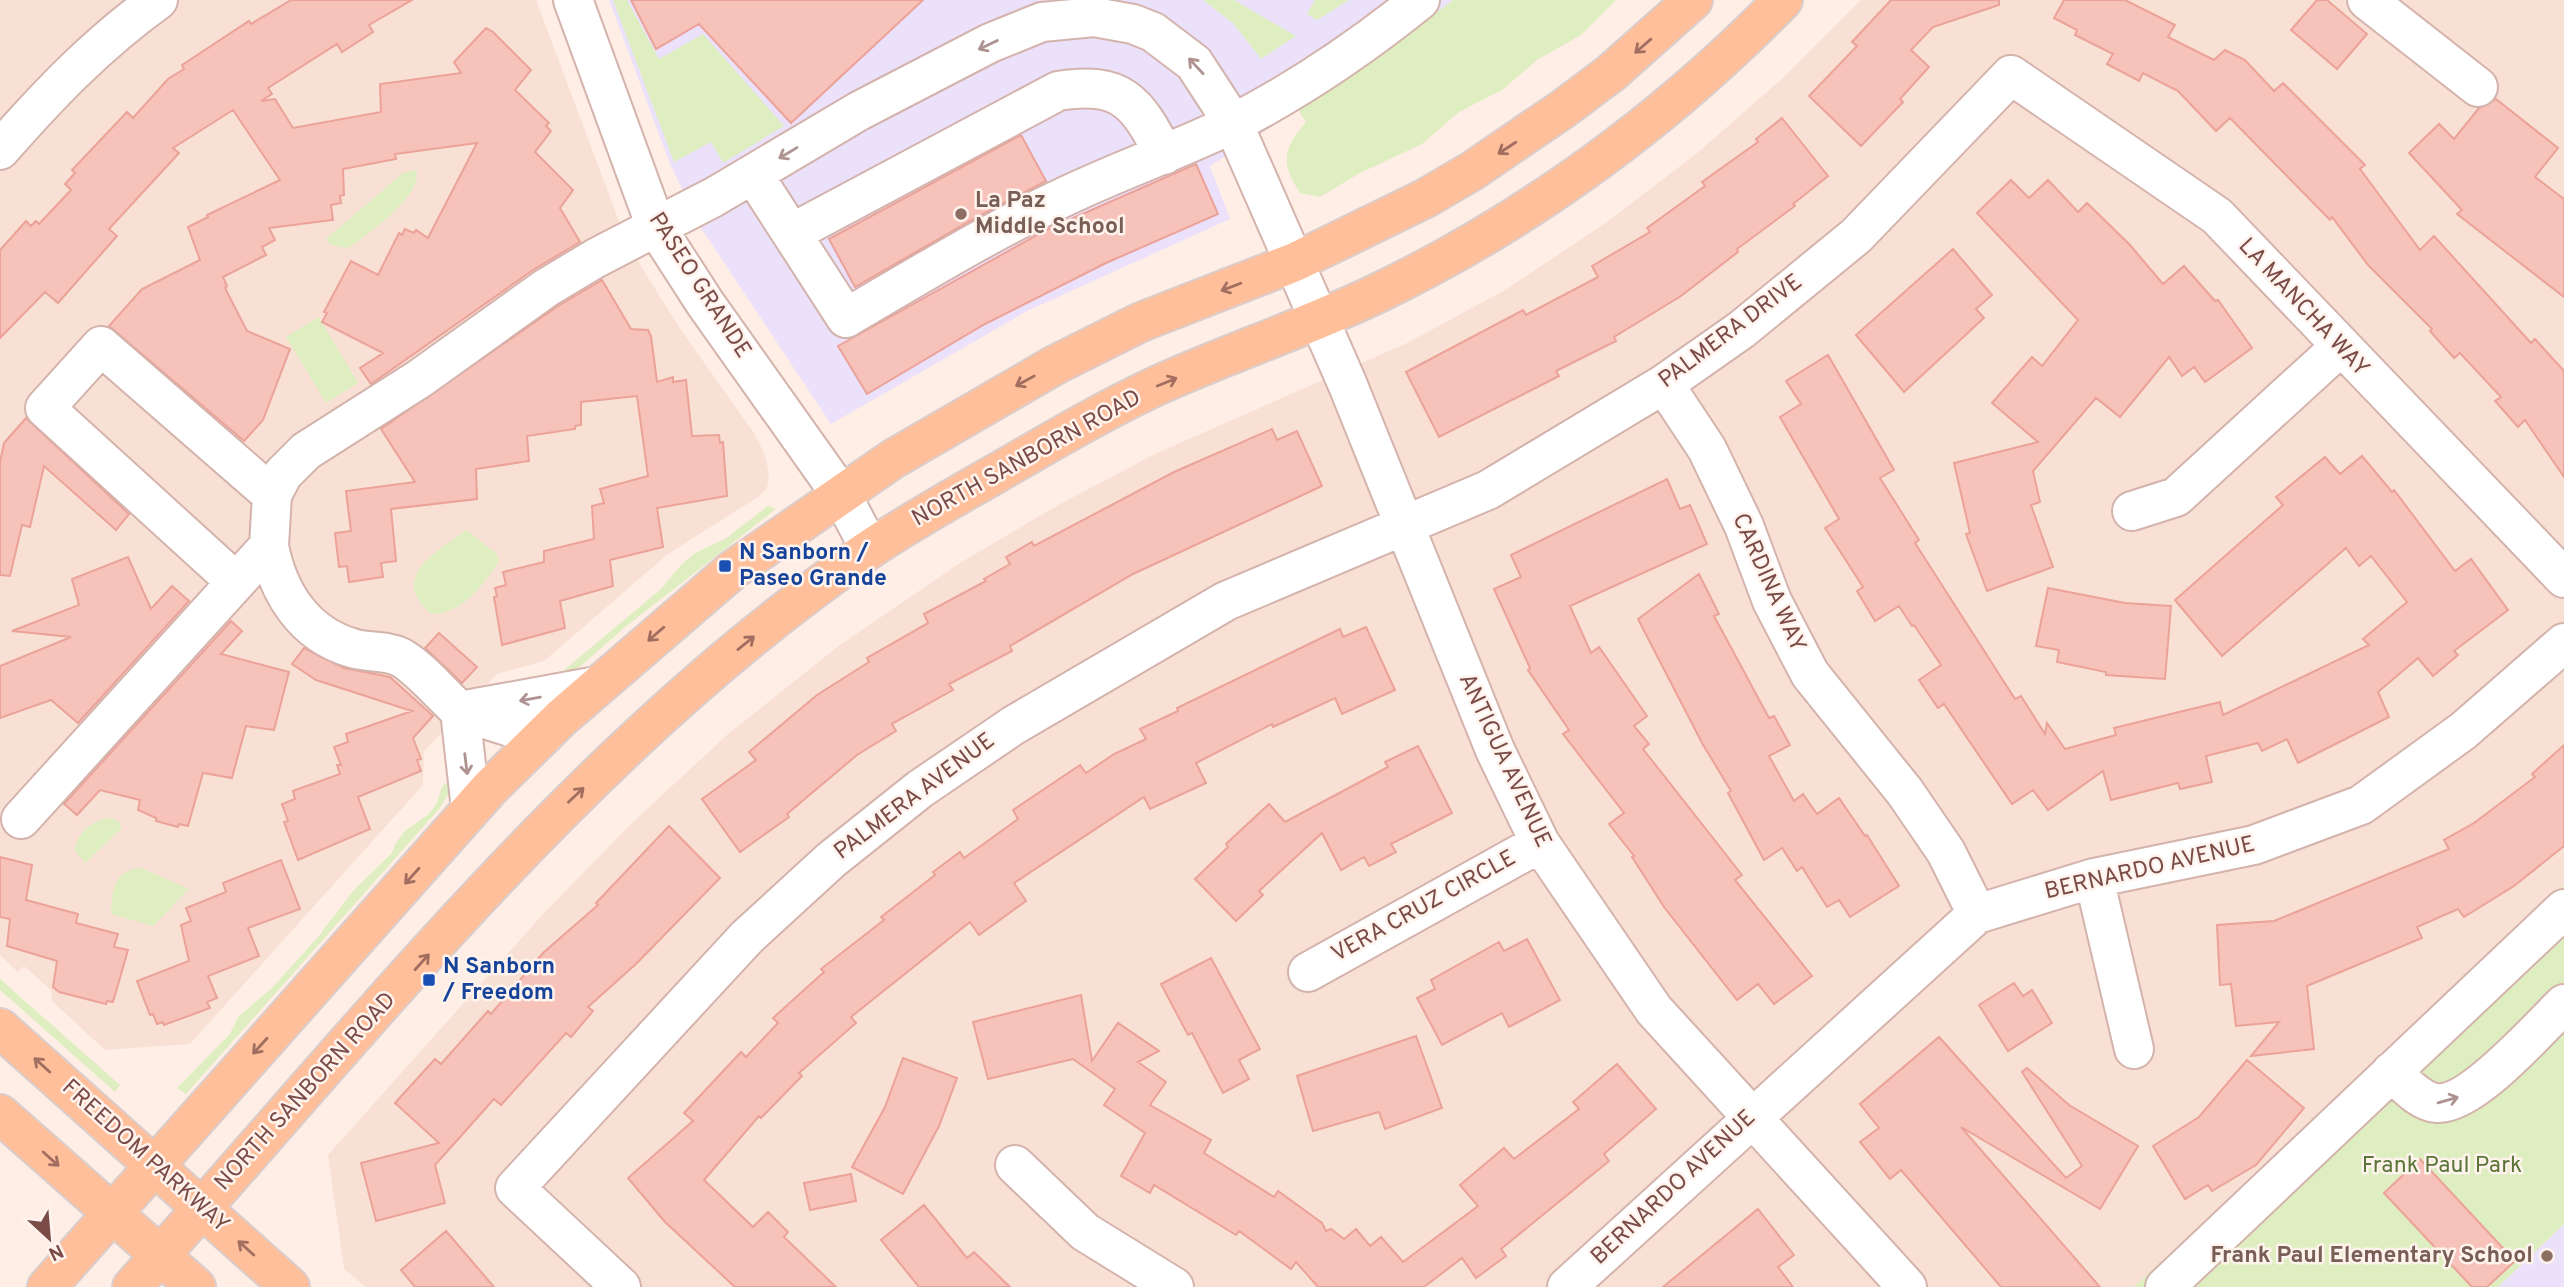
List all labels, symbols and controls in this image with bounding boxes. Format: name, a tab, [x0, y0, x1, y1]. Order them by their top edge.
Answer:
one-way arrow	[978, 38, 999, 52]
one-way arrow	[1634, 38, 1652, 54]
one-way arrow	[1187, 58, 1204, 75]
one-way arrow	[1498, 142, 1518, 156]
one-way arrow	[778, 146, 798, 160]
place label: La Paz Middle School	[975, 187, 1125, 242]
marker: La Paz Middle School	[953, 206, 969, 222]
street label: PASEO GRANDE	[641, 208, 757, 364]
street label: LA MANCHA WAY	[2231, 233, 2375, 383]
street label: PALMERA DRIVE	[1653, 268, 1809, 396]
one-way arrow	[1221, 282, 1243, 294]
one-way arrow	[1015, 375, 1036, 388]
one-way arrow	[1156, 375, 1178, 388]
street label: NORTH SANBORN ROAD	[907, 384, 1147, 534]
street label: CARDINA WAY	[1724, 509, 1812, 657]
place label: N Sanborn / Paseo Grande	[739, 539, 887, 594]
marker: N Sanborn / Paseo Grande	[717, 558, 733, 574]
one-way arrow	[647, 626, 665, 642]
one-way arrow	[736, 635, 754, 651]
street label: ANTIGUA AVENUE	[1451, 669, 1557, 853]
one-way arrow	[519, 693, 542, 706]
street label: PALMERA AVENUE	[829, 727, 1001, 867]
one-way arrow	[460, 753, 473, 775]
one-way arrow	[567, 786, 584, 803]
street label: BERNARDO AVENUE	[2042, 831, 2258, 907]
street label: VERA CRUZ CIRCLE	[1327, 844, 1521, 970]
one-way arrow	[403, 867, 420, 884]
place label: N Sanborn / Freedom	[442, 953, 555, 1008]
one-way arrow	[414, 954, 431, 971]
marker: N Sanborn / Freedom	[421, 972, 437, 988]
street label: NORTH SANBORN ROAD	[209, 987, 403, 1197]
one-way arrow	[252, 1037, 268, 1055]
one-way arrow	[33, 1057, 51, 1073]
street label: FREEDOM PARKWAY	[55, 1074, 235, 1240]
one-way arrow	[2437, 1092, 2459, 1105]
street label: BERNARDO AVENUE	[1586, 1104, 1762, 1272]
one-way arrow	[42, 1151, 60, 1167]
park label: Frank Paul Park	[2362, 1152, 2522, 1181]
north arrow	[14, 1203, 84, 1273]
text: N	[44, 1238, 67, 1265]
one-way arrow	[237, 1240, 255, 1256]
place label: Frank Paul Elementary School	[2210, 1242, 2533, 1271]
marker: Frank Paul Elementary School	[2539, 1248, 2555, 1264]

